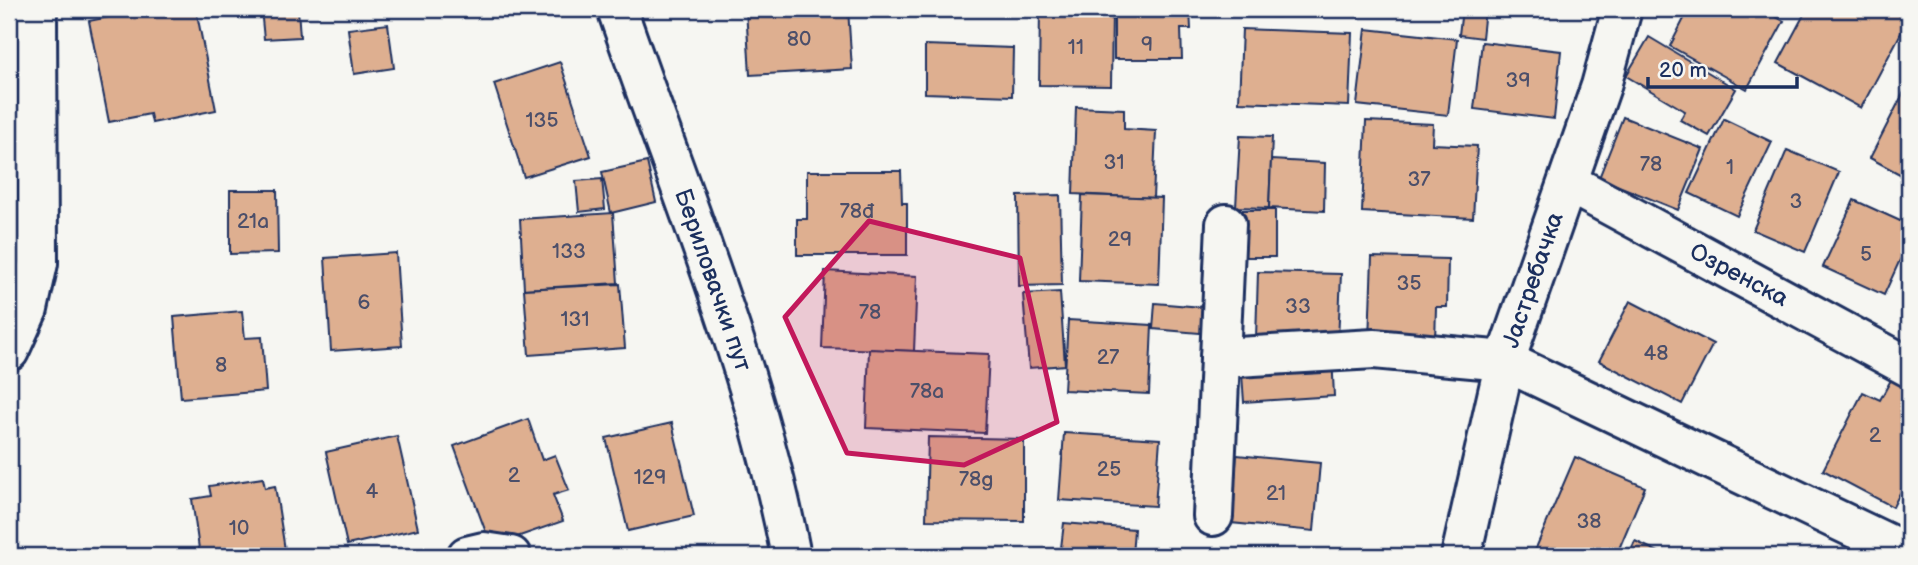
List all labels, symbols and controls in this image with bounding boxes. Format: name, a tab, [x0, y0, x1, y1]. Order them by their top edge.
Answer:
house number: 80	[787, 27, 811, 52]
house number: 9	[1141, 32, 1153, 57]
house number: 11	[1068, 35, 1084, 60]
scale bar	[1648, 46, 1797, 90]
text: 20 m	[1659, 58, 1707, 83]
house number: 39	[1505, 68, 1531, 93]
house number: 135	[525, 108, 559, 133]
house number: 31	[1103, 150, 1125, 175]
house number: 78	[1640, 152, 1662, 177]
house number: 1	[1726, 155, 1734, 180]
house number: 37	[1407, 167, 1431, 192]
street label: Бериловачки пут	[668, 185, 758, 375]
house number: 3	[1790, 189, 1802, 214]
house number: 78đ	[840, 199, 875, 224]
street label: Јастребачка	[1496, 208, 1570, 352]
house number: 21a	[237, 209, 269, 234]
house number: 29	[1108, 227, 1132, 252]
street label: Озренска	[1685, 237, 1793, 313]
house number: 133	[552, 239, 586, 264]
house number: 5	[1860, 242, 1872, 267]
house number: 35	[1397, 271, 1421, 296]
house number: 6	[358, 290, 371, 315]
house number: 33	[1285, 294, 1311, 319]
house number: 78	[859, 300, 881, 325]
house number: 131	[560, 307, 590, 332]
house number: 48	[1643, 341, 1669, 366]
house number: 27	[1097, 345, 1120, 370]
house number: 8	[215, 353, 227, 378]
house number: 78a	[910, 379, 944, 404]
house number: 2	[1869, 423, 1882, 448]
house number: 25	[1097, 457, 1121, 482]
house number: 2	[508, 463, 521, 488]
house number: 129	[634, 465, 666, 490]
house number: 78g	[959, 467, 993, 492]
house number: 4	[366, 479, 379, 504]
house number: 21	[1266, 481, 1286, 506]
house number: 38	[1576, 509, 1602, 534]
house number: 10	[229, 516, 249, 541]

